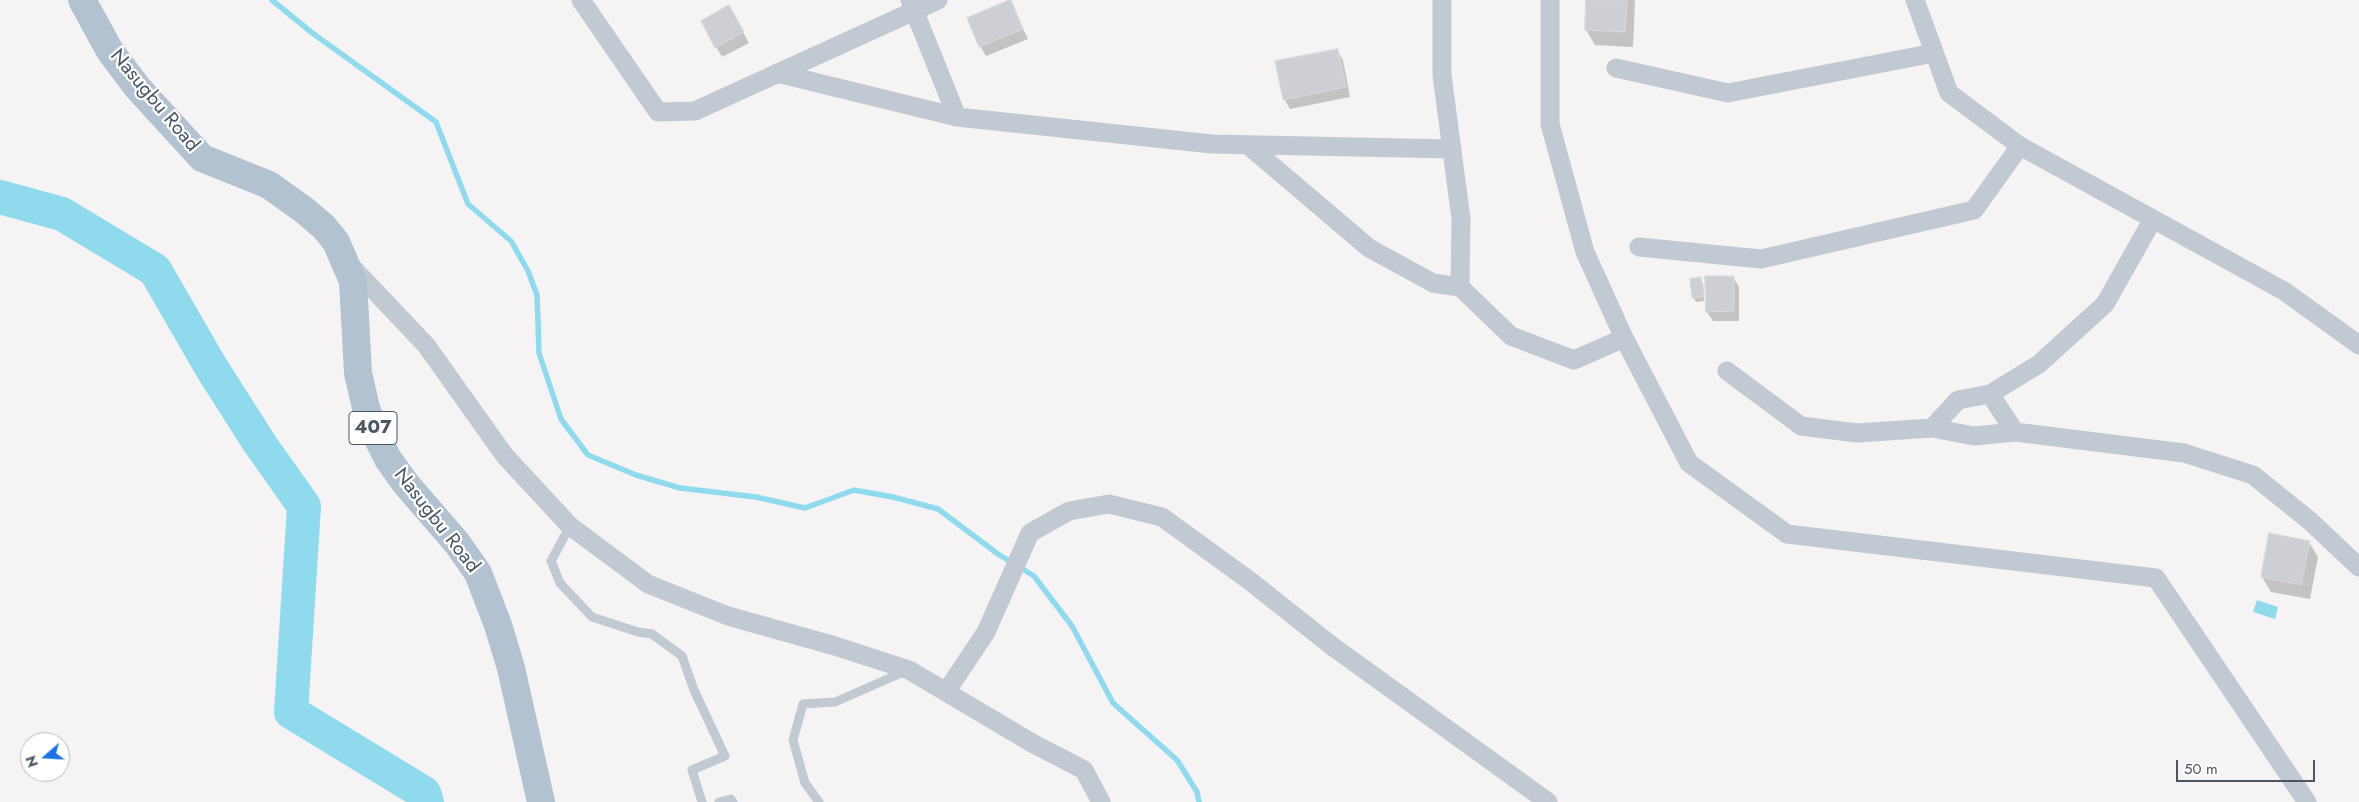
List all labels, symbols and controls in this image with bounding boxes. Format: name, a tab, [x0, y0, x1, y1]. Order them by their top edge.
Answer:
street label: Nasugbu Road	[104, 45, 204, 157]
road number: 407	[349, 412, 397, 444]
street label: Nasugbu Road	[388, 464, 484, 578]
north arrow	[20, 732, 70, 782]
scale bar	[2179, 750, 2318, 782]
text: N	[20, 753, 43, 770]
text: 50 m	[2184, 758, 2218, 780]

